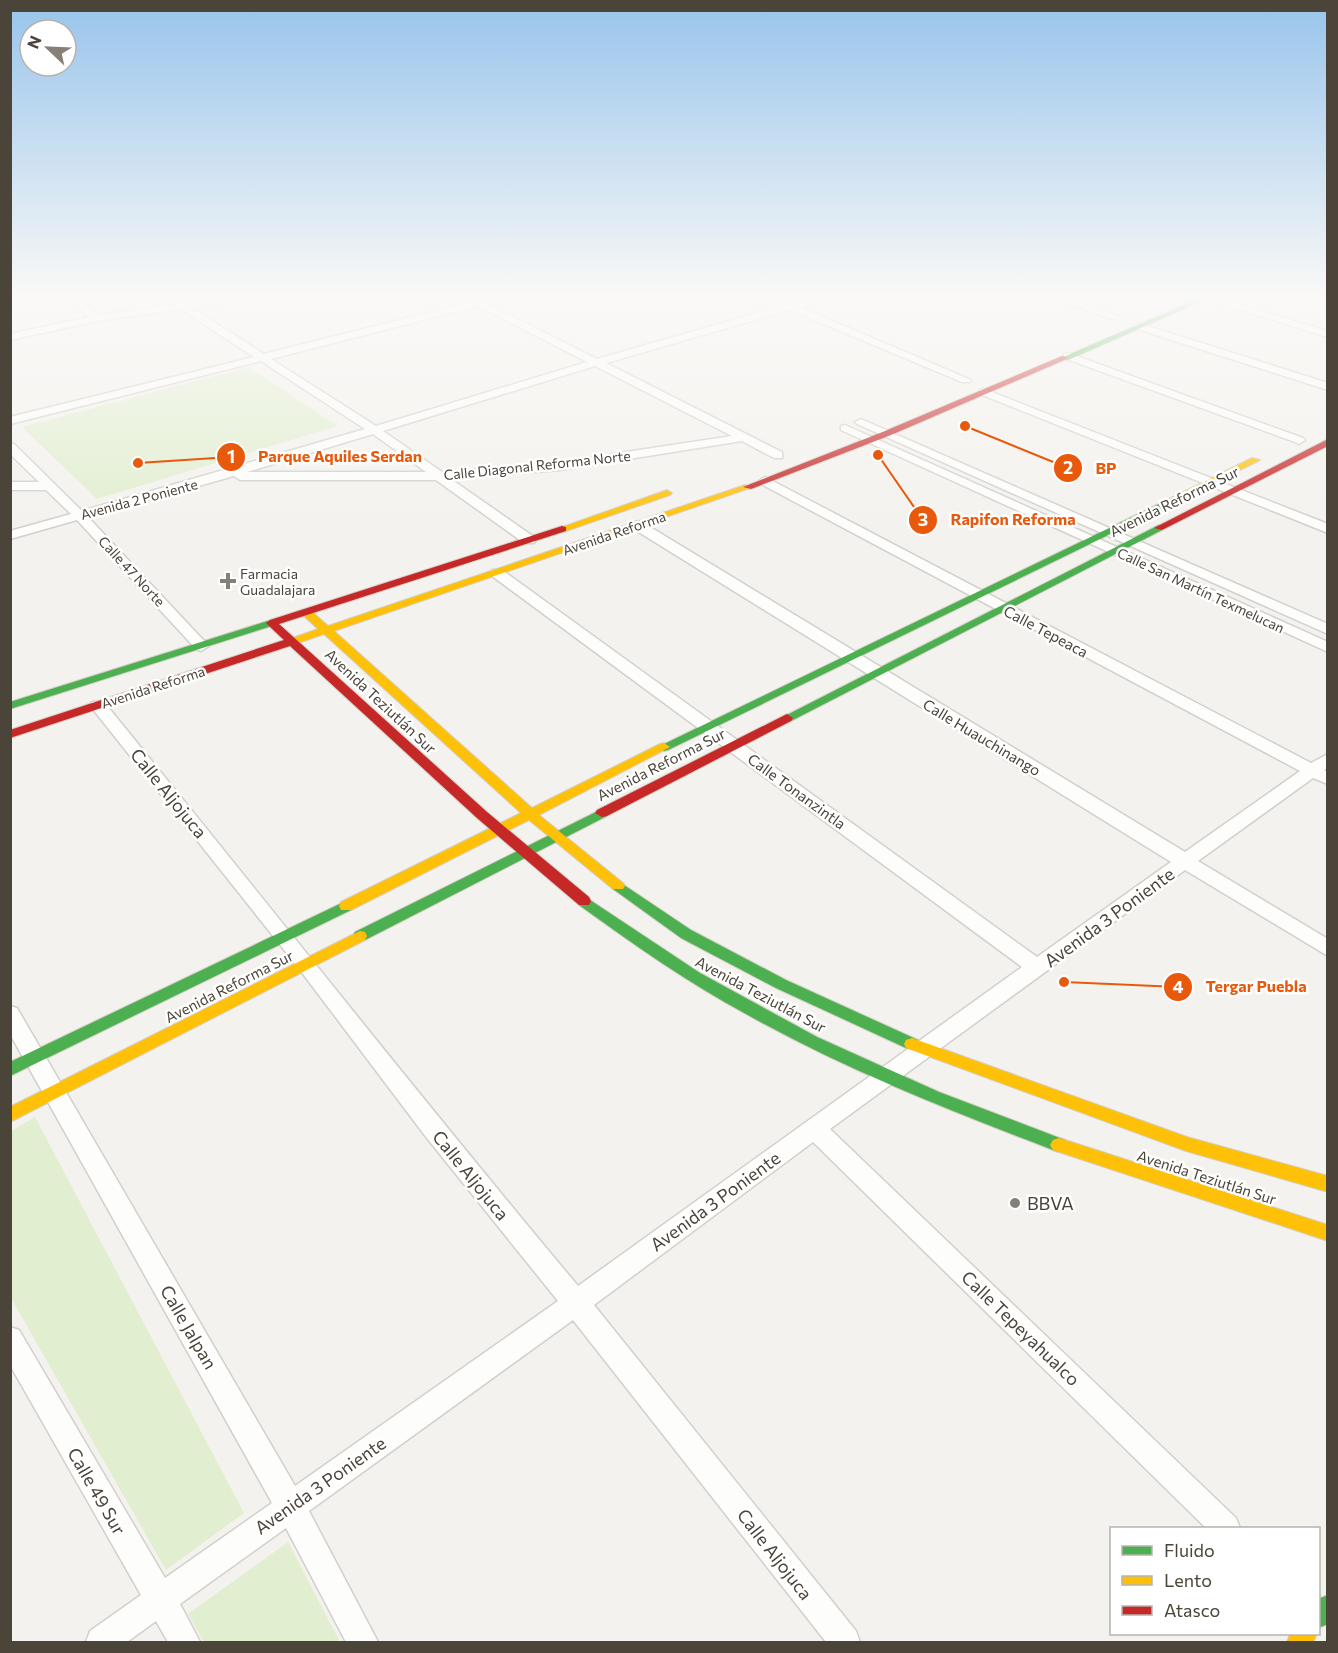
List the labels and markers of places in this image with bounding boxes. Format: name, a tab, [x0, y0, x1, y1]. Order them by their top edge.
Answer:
callout: Parque Aquiles Serdan	[216, 440, 434, 474]
callout: BP	[1053, 451, 1128, 485]
callout: Rapifon Reforma	[908, 503, 1088, 537]
place label: Farmacia Guadalajara	[240, 565, 315, 598]
marker: Farmacia Guadalajara	[221, 574, 235, 588]
callout: Tergar Puebla	[1163, 970, 1318, 1004]
place label: BBVA	[1027, 1192, 1074, 1214]
marker: BBVA	[1008, 1196, 1022, 1210]

